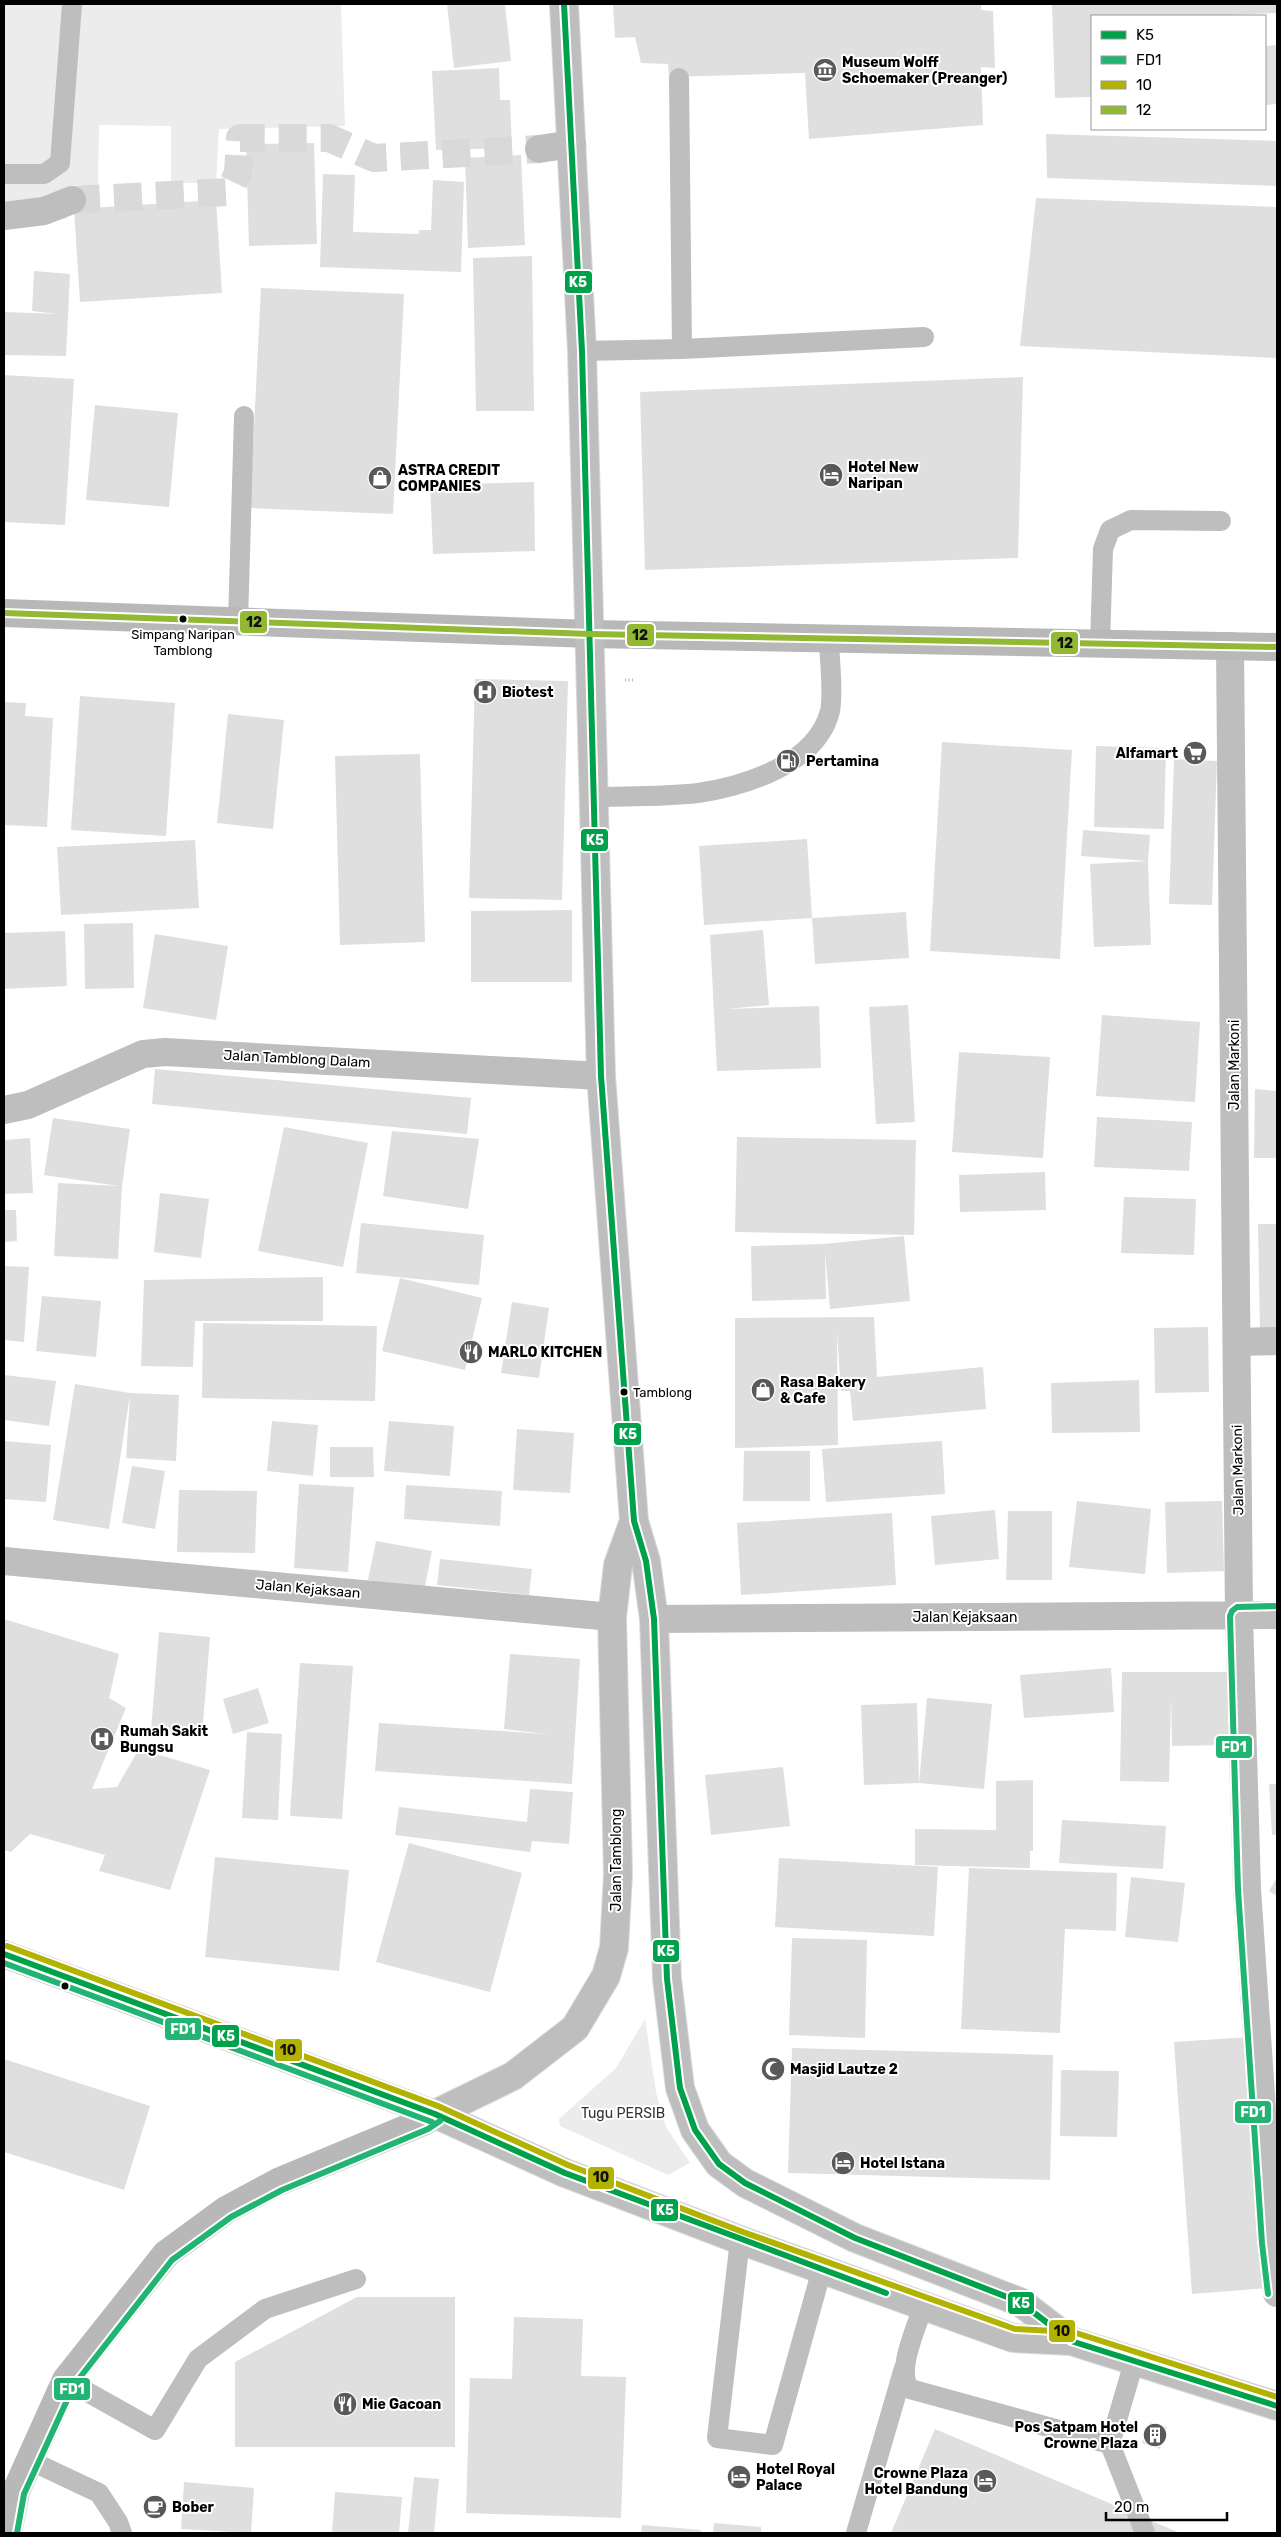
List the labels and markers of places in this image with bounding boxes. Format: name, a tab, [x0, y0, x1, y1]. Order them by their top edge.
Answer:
place label: Museum Wolff Schoemaker (Preanger)	[842, 54, 1007, 87]
museum icon: Museum Wolff Schoemaker (Preanger)	[812, 57, 838, 83]
place label: Hotel New Naripan	[848, 459, 919, 492]
place label: ASTRA CREDIT COMPANIES	[398, 462, 500, 495]
hotel icon: Hotel New Naripan	[818, 462, 844, 488]
shop icon: ASTRA CREDIT COMPANIES	[367, 465, 393, 491]
marker: Simpang Naripan Tamblong	[178, 614, 188, 624]
place label: Simpang Naripan Tamblong	[131, 627, 235, 659]
hospital icon: Biotest	[472, 679, 498, 705]
place label: Biotest	[502, 684, 554, 701]
supermarket icon: Alfamart	[1182, 740, 1208, 766]
place label: Alfamart	[1116, 745, 1178, 762]
fuel station icon: Pertamina	[775, 748, 801, 774]
place label: Pertamina	[806, 753, 879, 770]
restaurant icon: MARLO KITCHEN	[458, 1339, 484, 1365]
place label: MARLO KITCHEN	[488, 1344, 602, 1361]
place label: Rasa Bakery & Cafe	[780, 1374, 867, 1407]
shop icon: Rasa Bakery & Cafe	[750, 1377, 776, 1403]
place label: Tamblong	[633, 1385, 692, 1401]
marker: Tamblong	[619, 1387, 629, 1397]
place label: Rumah Sakit Bungsu	[120, 1723, 209, 1756]
hospital icon: Rumah Sakit Bungsu	[89, 1726, 115, 1752]
unlabelled marker	[60, 1981, 70, 1991]
mosque icon: Masjid Lautze 2	[760, 2056, 786, 2082]
place label: Masjid Lautze 2	[790, 2061, 898, 2078]
hotel icon: Hotel Istana	[830, 2150, 856, 2176]
place label: Hotel Istana	[860, 2155, 945, 2172]
restaurant icon: Mie Gacoan	[332, 2391, 358, 2417]
place label: Mie Gacoan	[362, 2396, 441, 2413]
place label: Pos Satpam Hotel Crowne Plaza	[1015, 2419, 1138, 2452]
building icon: Pos Satpam Hotel Crowne Plaza	[1142, 2422, 1168, 2448]
place label: Hotel Royal Palace	[756, 2461, 835, 2494]
hotel icon: Hotel Royal Palace	[726, 2464, 752, 2490]
place label: Crowne Plaza Hotel Bandung	[864, 2465, 968, 2498]
hotel icon: Crowne Plaza Hotel Bandung	[972, 2468, 998, 2494]
cafe icon: Bober	[142, 2494, 168, 2520]
place label: Bober	[172, 2499, 215, 2516]

